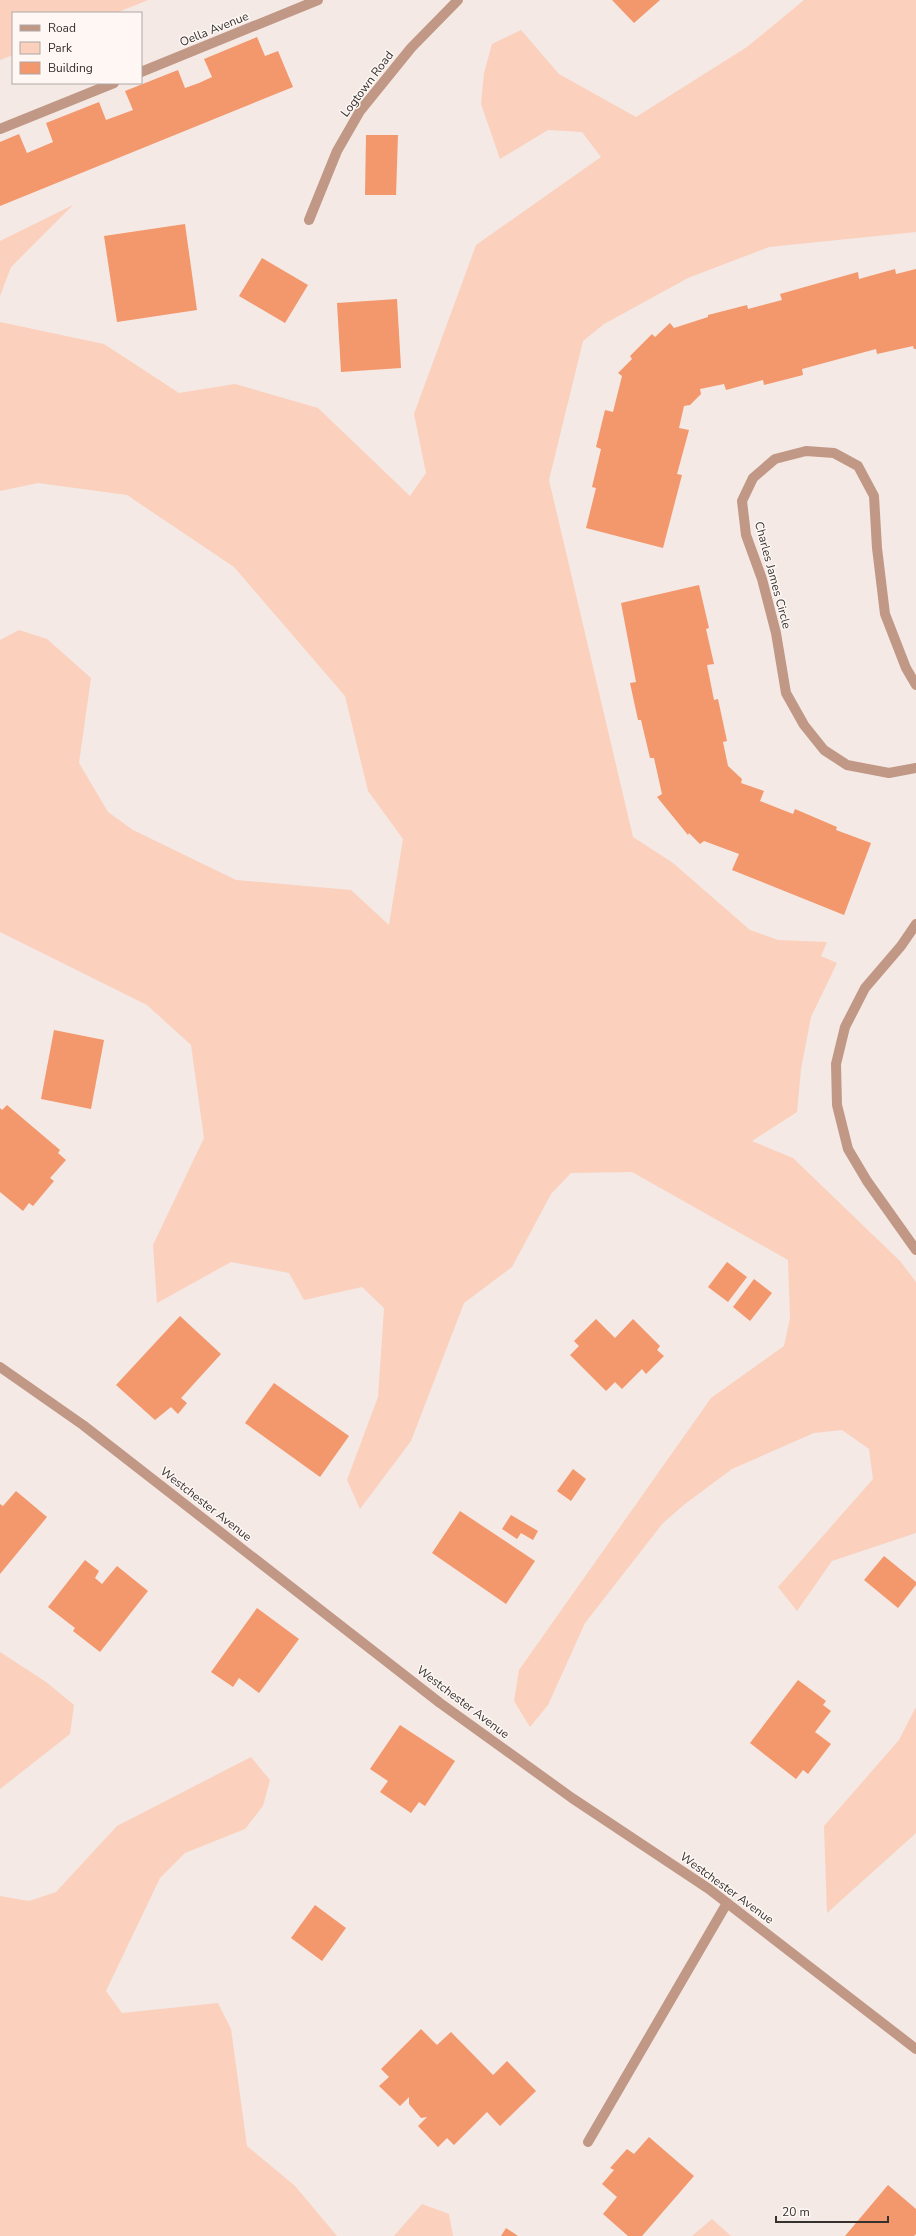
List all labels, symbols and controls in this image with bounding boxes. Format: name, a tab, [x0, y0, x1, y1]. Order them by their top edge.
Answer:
street label: Oella Avenue	[177, 8, 251, 50]
legend	[12, 12, 142, 84]
text: Road	[48, 20, 76, 36]
text: Park	[48, 40, 73, 56]
street label: Logtown Road	[337, 48, 397, 120]
text: Building	[48, 60, 93, 76]
street label: Charles James Circle	[751, 520, 795, 630]
street label: Westchester Avenue	[157, 1463, 255, 1545]
street label: Westchester Avenue	[413, 1662, 513, 1742]
street label: Westchester Avenue	[677, 1849, 777, 1927]
scale bar	[776, 2198, 888, 2224]
text: 20 m	[782, 2204, 810, 2220]

